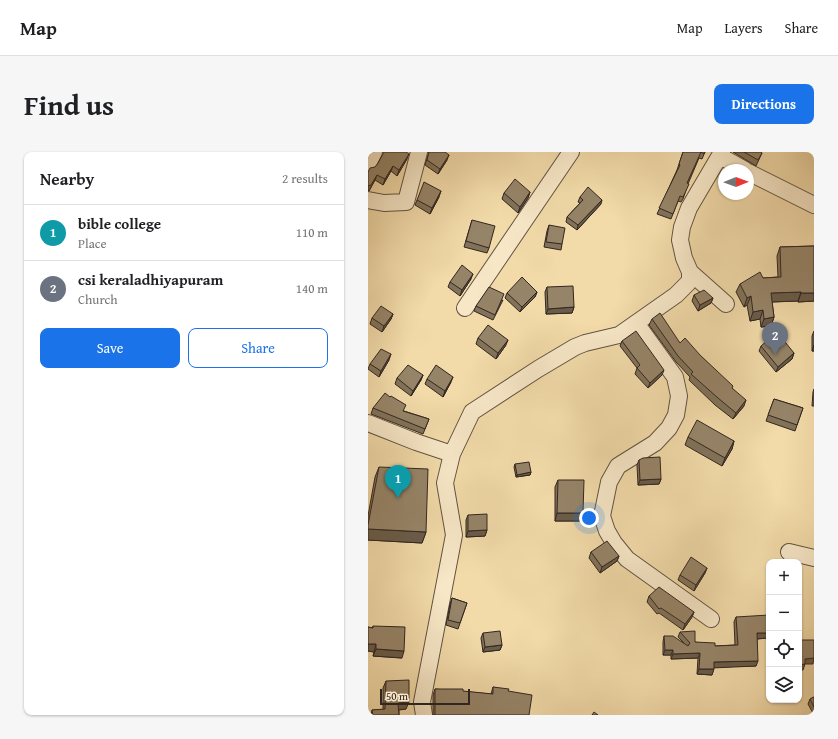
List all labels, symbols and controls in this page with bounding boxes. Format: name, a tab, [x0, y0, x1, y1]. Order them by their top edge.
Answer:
text: Map	[20, 14, 57, 42]
text: Map	[677, 18, 703, 38]
text: Layers	[725, 18, 763, 38]
text: Share	[785, 18, 818, 38]
text: Find us	[24, 84, 114, 125]
button: Directions	[714, 84, 814, 124]
north arrow	[718, 164, 754, 200]
text: Nearby	[40, 166, 94, 191]
text: 2 results	[282, 169, 328, 188]
text: bible college	[78, 213, 161, 234]
text: 1	[50, 223, 56, 242]
text: 110 m	[296, 223, 328, 242]
text: Place	[78, 234, 107, 253]
text: csi keraladhiyapuram	[78, 269, 223, 290]
text: 2	[50, 279, 56, 298]
text: 140 m	[296, 279, 328, 298]
text: Church	[78, 290, 117, 309]
pin: 2	[762, 322, 788, 355]
button: Save	[40, 328, 180, 368]
button: Share	[188, 328, 328, 368]
pin: 1	[385, 465, 411, 498]
your location	[579, 508, 599, 528]
map controls	[766, 559, 802, 703]
button: +	[766, 559, 802, 595]
button: −	[766, 595, 802, 631]
button: locate	[766, 631, 802, 667]
button: layers	[766, 667, 802, 703]
scale bar	[380, 687, 470, 706]
text: 50 m	[386, 688, 408, 704]

